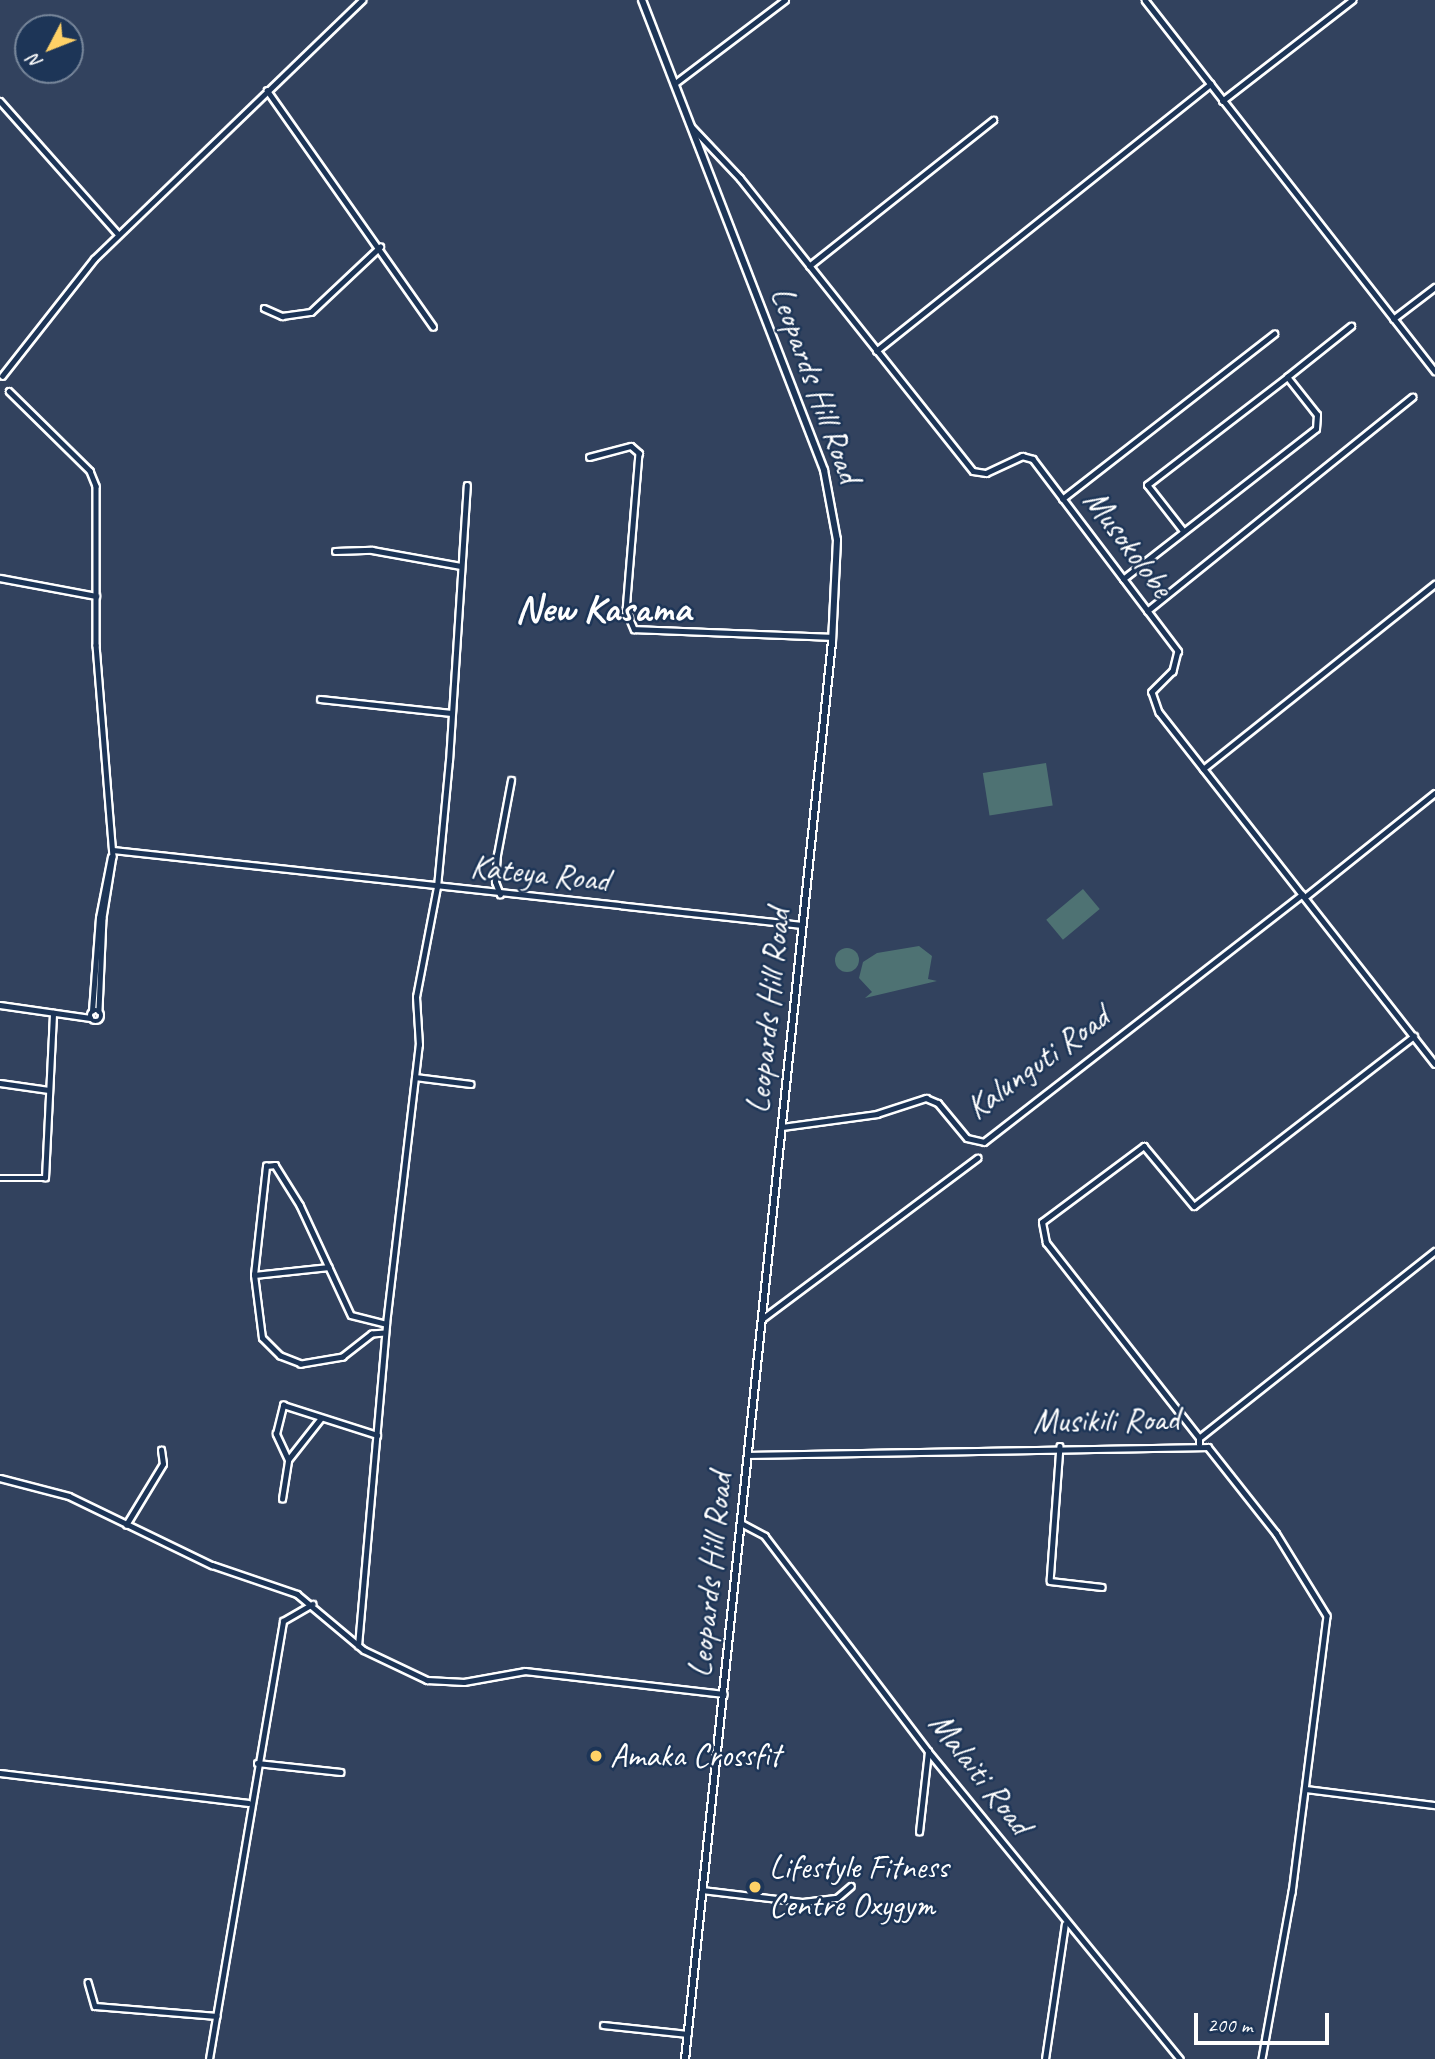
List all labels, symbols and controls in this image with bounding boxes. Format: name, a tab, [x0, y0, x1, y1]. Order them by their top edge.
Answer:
north arrow	[14, 14, 84, 84]
text: N	[22, 49, 48, 74]
street label: Leopards Hill Road	[761, 281, 869, 489]
street label: Musokolobe	[1075, 482, 1181, 606]
district label: New Kasama	[514, 584, 692, 632]
street label: Kateya Road	[469, 847, 611, 901]
street label: Leopards Hill Road	[739, 907, 799, 1115]
street label: Kalunguti Road	[959, 998, 1117, 1128]
street label: Musikili Road	[1033, 1400, 1179, 1442]
street label: Leopards Hill Road	[681, 1471, 741, 1679]
street label: Malaiti Road	[920, 1705, 1040, 1843]
place label: Amaka Crossfit	[610, 1736, 780, 1776]
marker: Amaka Crossfit	[588, 1748, 604, 1764]
place label: Lifestyle Fitness Centre Oxygym	[769, 1848, 948, 1926]
marker: Lifestyle Fitness Centre Oxygym	[747, 1879, 763, 1895]
scale bar	[1197, 2000, 1332, 2044]
text: 200 m	[1207, 2012, 1252, 2038]

